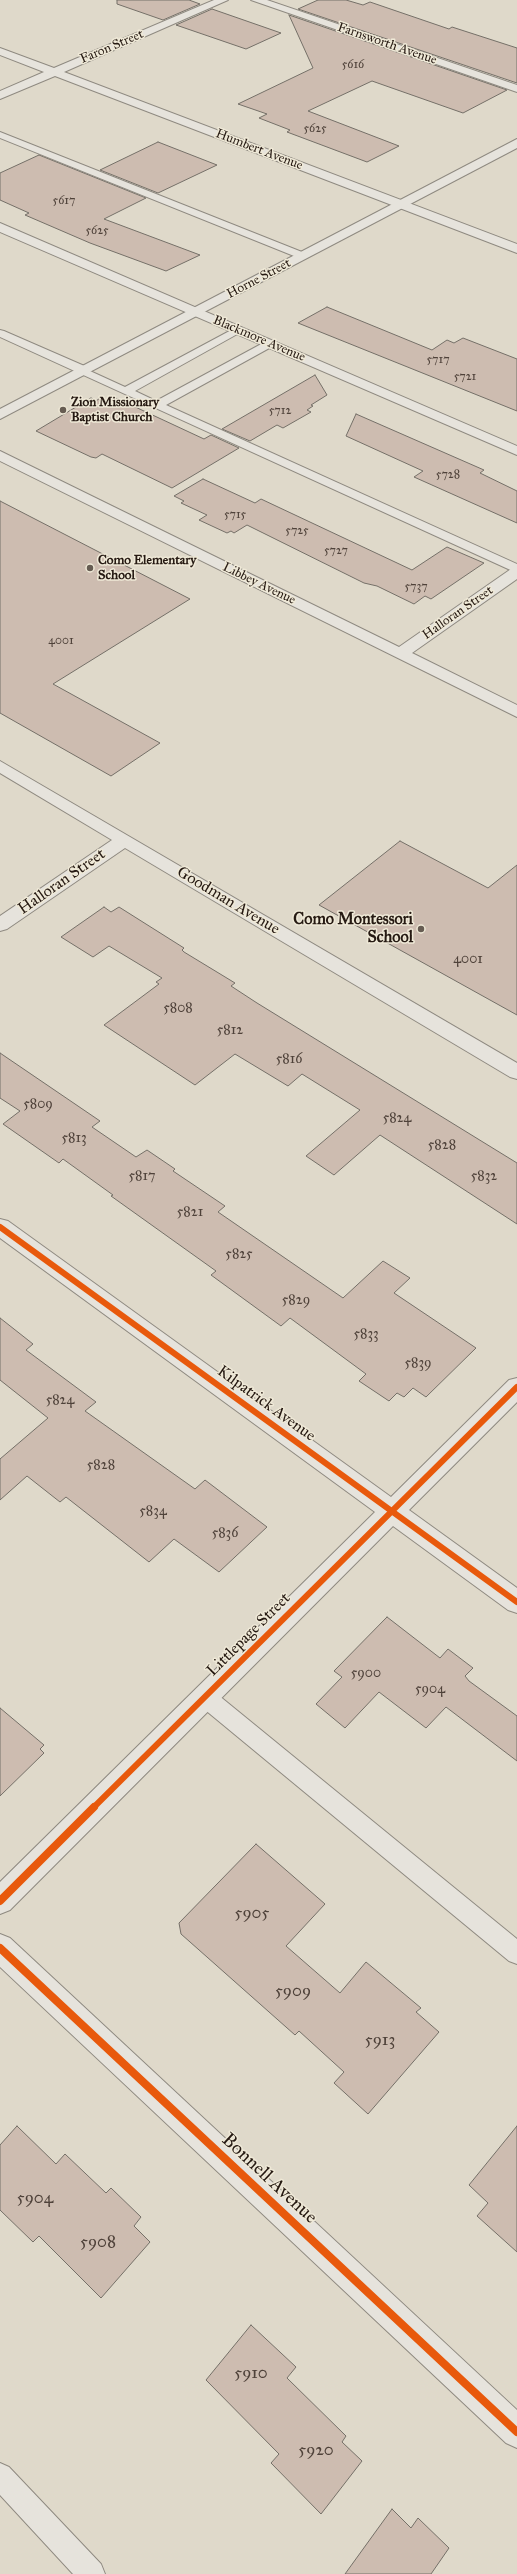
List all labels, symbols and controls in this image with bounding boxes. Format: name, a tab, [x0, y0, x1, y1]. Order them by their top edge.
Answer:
street label: Farnsworth Avenue	[335, 20, 439, 68]
street label: Faron Street	[78, 27, 146, 67]
house number: 5616	[342, 58, 364, 72]
house number: 5625	[303, 122, 327, 136]
street label: Humbert Avenue	[213, 126, 305, 174]
house number: 5617	[53, 194, 75, 208]
house number: 5625	[85, 224, 109, 238]
street label: Horne Street	[224, 256, 294, 302]
street label: Blackmore Avenue	[211, 313, 307, 365]
house number: 5717	[426, 353, 450, 367]
house number: 5721	[454, 370, 476, 384]
place label: Zion Missionary Baptist Church	[71, 395, 159, 426]
house number: 5712	[269, 404, 291, 418]
marker: Zion Missionary Baptist Church	[58, 405, 68, 415]
house number: 5728	[436, 468, 460, 482]
house number: 5715	[224, 508, 246, 522]
house number: 5725	[285, 524, 309, 538]
house number: 5727	[324, 544, 348, 558]
place label: Como Elementary School	[98, 553, 196, 584]
street label: Libbey Avenue	[220, 560, 298, 608]
marker: Como Elementary School	[85, 563, 95, 573]
house number: 5737	[404, 580, 428, 594]
street label: Halloran Street	[420, 583, 496, 643]
house number: 4001	[48, 634, 74, 648]
street label: Halloran Street	[15, 845, 109, 919]
street label: Goodman Avenue	[173, 863, 283, 939]
place label: Como Montessori School	[293, 910, 413, 948]
marker: Como Montessori School	[416, 924, 426, 934]
house number: 4001	[453, 952, 483, 968]
house number: 5808	[163, 1001, 193, 1017]
house number: 5812	[217, 1023, 243, 1039]
house number: 5816	[276, 1052, 302, 1068]
house number: 5809	[23, 1097, 53, 1113]
house number: 5824	[383, 1111, 411, 1127]
house number: 5813	[61, 1131, 87, 1147]
house number: 5828	[428, 1138, 456, 1154]
house number: 5817	[129, 1169, 155, 1185]
house number: 5832	[471, 1169, 497, 1185]
house number: 5821	[177, 1205, 203, 1221]
house number: 5825	[225, 1247, 253, 1263]
house number: 5829	[282, 1293, 310, 1309]
house number: 5833	[353, 1327, 379, 1343]
house number: 5839	[404, 1356, 432, 1372]
street label: Kilpatrick Avenue	[213, 1362, 319, 1446]
house number: 5824	[46, 1393, 74, 1409]
house number: 5828	[87, 1458, 115, 1474]
house number: 5834	[139, 1504, 167, 1520]
house number: 5836	[212, 1526, 238, 1542]
street label: Littlepage Street	[203, 1589, 295, 1681]
house number: 5900	[351, 1666, 381, 1682]
house number: 5904	[415, 1682, 445, 1698]
house number: 5905	[235, 1904, 269, 1924]
house number: 5909	[275, 1982, 311, 2002]
house number: 5913	[365, 2031, 395, 2051]
street label: Bonnell Avenue	[217, 2129, 321, 2229]
house number: 5904	[17, 2189, 53, 2209]
house number: 5908	[80, 2233, 116, 2253]
house number: 5910	[234, 2364, 268, 2384]
house number: 5920	[298, 2441, 334, 2461]

